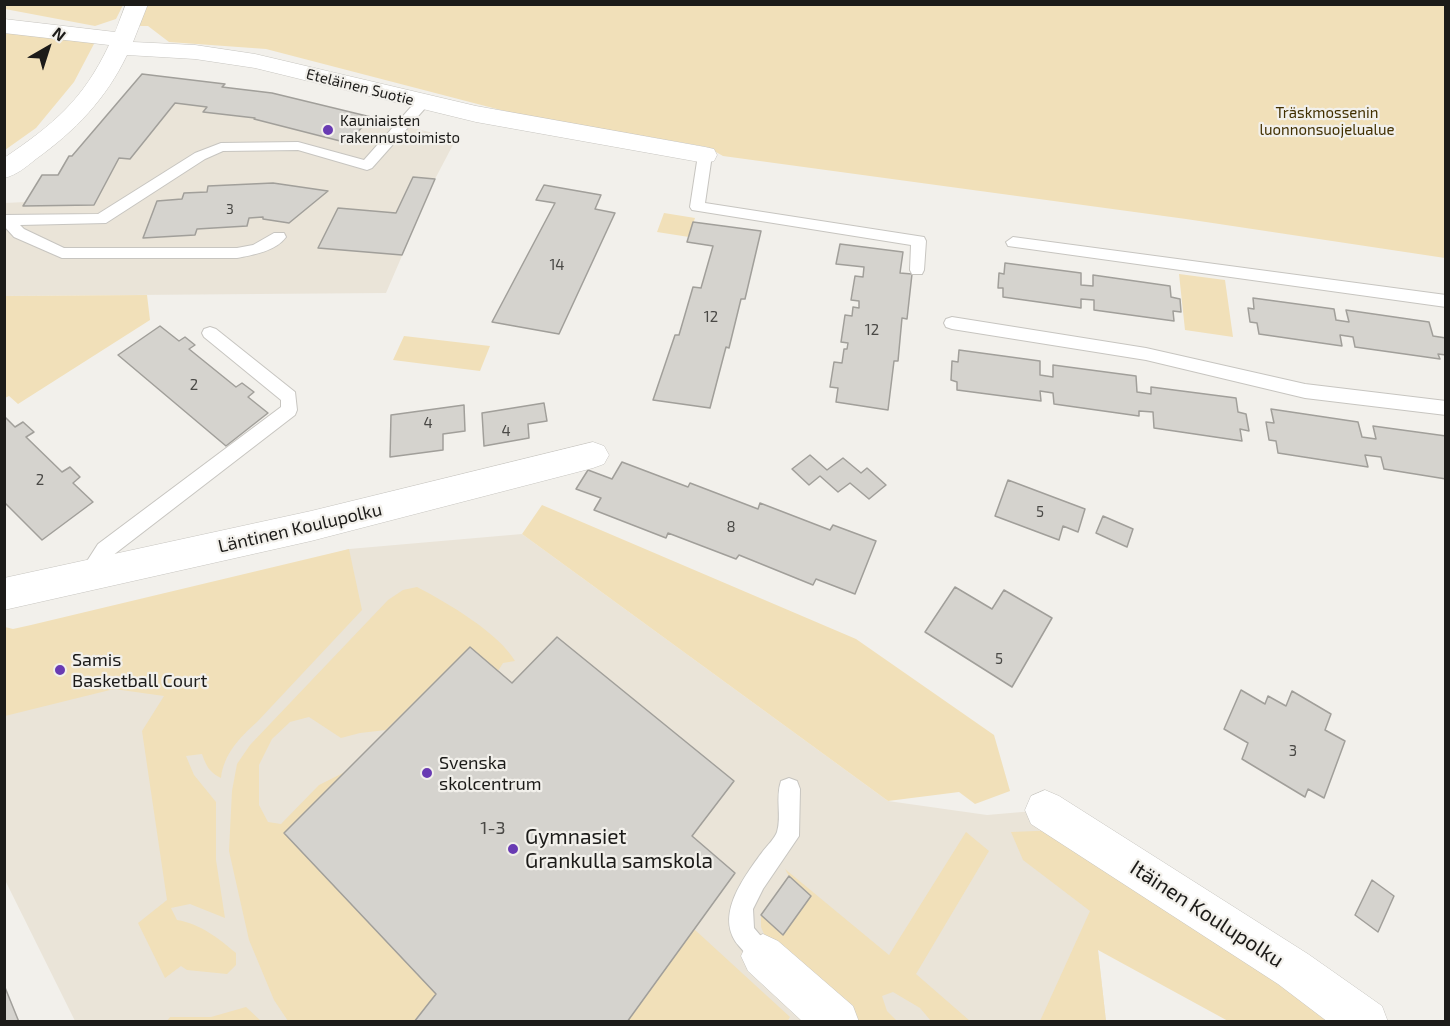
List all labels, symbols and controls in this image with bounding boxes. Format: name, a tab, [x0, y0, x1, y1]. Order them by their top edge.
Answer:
north arrow	[18, 18, 78, 78]
text: N	[49, 23, 70, 45]
street label: Eteläinen Suotie	[304, 65, 416, 109]
park label: Träskmossenin luonnonsuojelualue	[1260, 104, 1394, 139]
place label: Kauniaisten rakennustoimisto	[340, 112, 460, 147]
marker: Kauniaisten rakennustoimisto	[321, 123, 335, 137]
house number: 3	[226, 201, 234, 217]
house number: 14	[549, 256, 565, 274]
house number: 12	[704, 308, 718, 326]
house number: 12	[865, 321, 879, 339]
house number: 2	[190, 376, 198, 394]
house number: 4	[423, 414, 433, 432]
house number: 4	[501, 422, 511, 440]
house number: 2	[36, 471, 44, 489]
street label: Läntinen Koulupolku	[216, 499, 384, 557]
house number: 5	[1036, 503, 1044, 521]
house number: 8	[726, 518, 736, 536]
place label: Samis Basketball Court	[72, 649, 207, 692]
house number: 5	[995, 650, 1003, 668]
marker: Samis Basketball Court	[53, 663, 67, 677]
house number: 3	[1289, 742, 1297, 760]
place label: Svenska skolcentrum	[439, 752, 541, 795]
marker: Svenska skolcentrum	[420, 766, 434, 780]
house number: 1-3	[480, 817, 506, 839]
place label: Gymnasiet Grankulla samskola	[525, 824, 713, 874]
marker: Gymnasiet Grankulla samskola	[506, 842, 520, 856]
street label: Itäinen Koulupolku	[1126, 855, 1288, 973]

